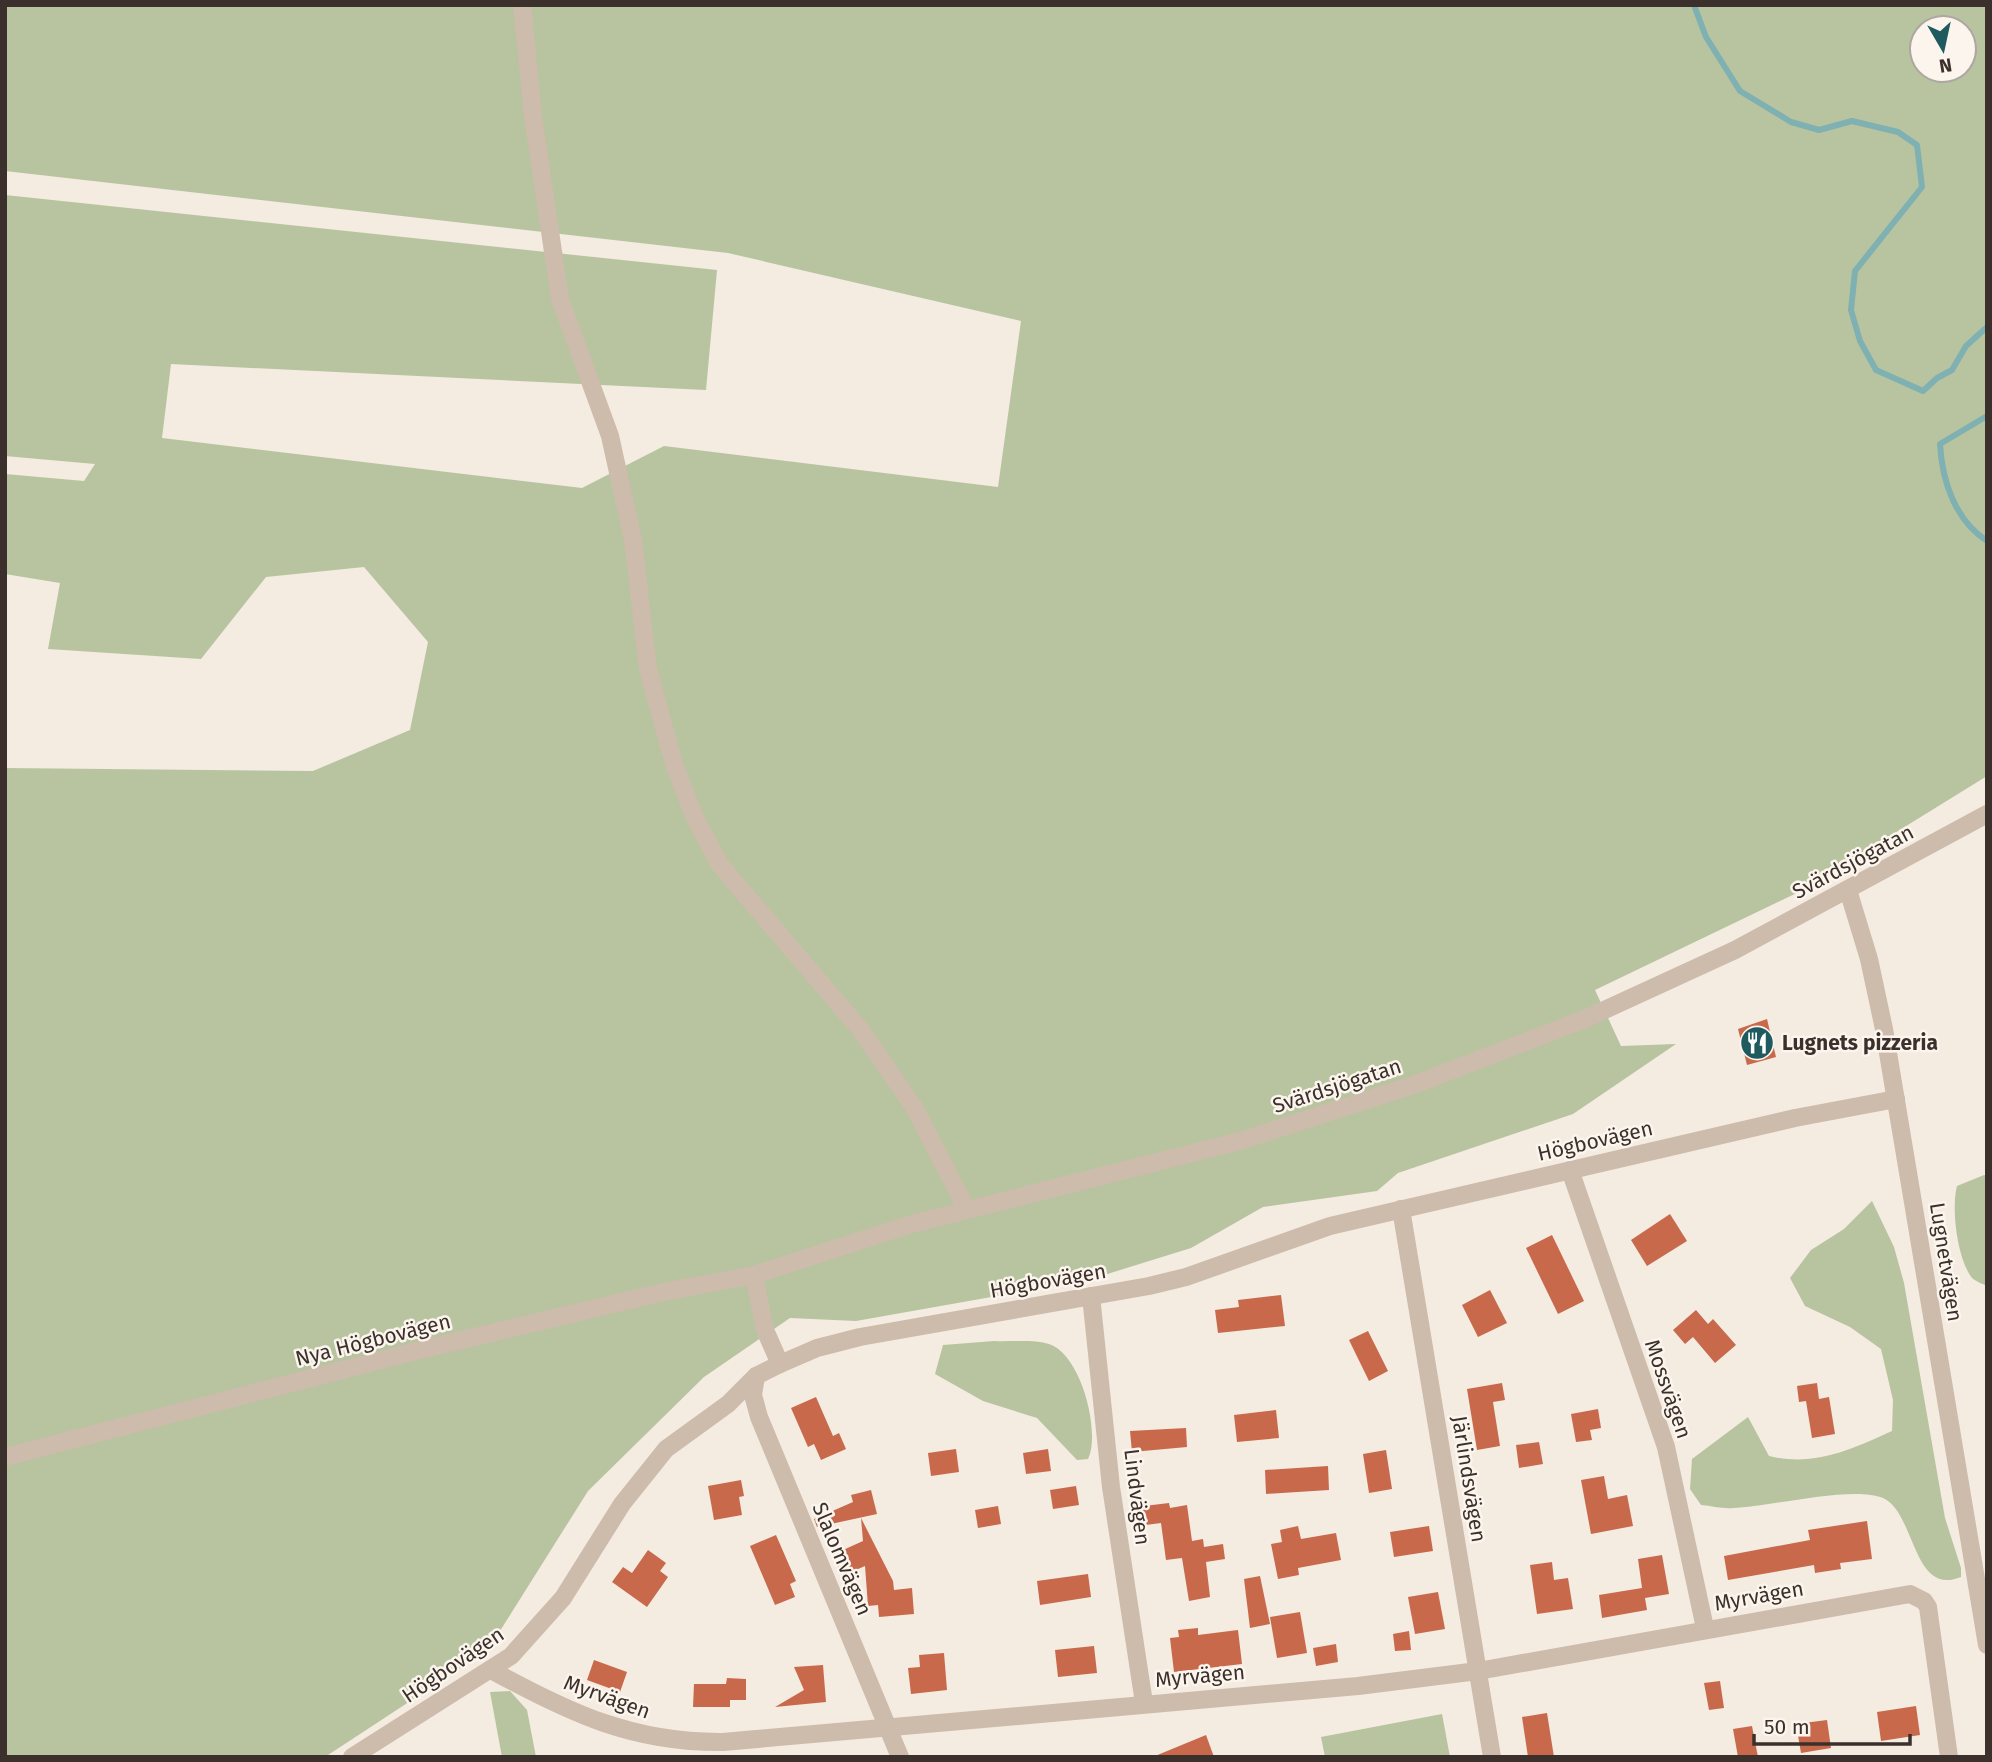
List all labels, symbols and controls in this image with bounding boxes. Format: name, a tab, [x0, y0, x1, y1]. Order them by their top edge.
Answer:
north arrow	[1908, 14, 1978, 84]
text: N	[1938, 53, 1954, 78]
street label: Svärdsjögatan	[1788, 819, 1918, 905]
restaurant icon: Lugnets pizzeria	[1738, 1024, 1776, 1062]
place label: Lugnets pizzeria	[1782, 1030, 1938, 1056]
street label: Svärdsjögatan	[1269, 1053, 1405, 1119]
street label: Högbovägen	[1535, 1115, 1655, 1167]
street label: Lugnetvägen	[1924, 1201, 1968, 1323]
street label: Högbovägen	[988, 1258, 1108, 1304]
street label: Nya Högbovägen	[293, 1308, 453, 1372]
street label: Mossvägen	[1639, 1336, 1697, 1442]
street label: Järlindsvägen	[1446, 1414, 1492, 1544]
street label: Lindvägen	[1118, 1447, 1156, 1547]
street label: Slalomvägen	[807, 1498, 877, 1620]
street label: Myrvägen	[1712, 1575, 1806, 1617]
street label: Högbovägen	[397, 1621, 509, 1709]
street label: Myrvägen	[1154, 1659, 1246, 1693]
street label: Myrvägen	[560, 1669, 654, 1725]
scale bar	[1754, 1702, 1910, 1746]
text: 50 m	[1764, 1714, 1810, 1740]

